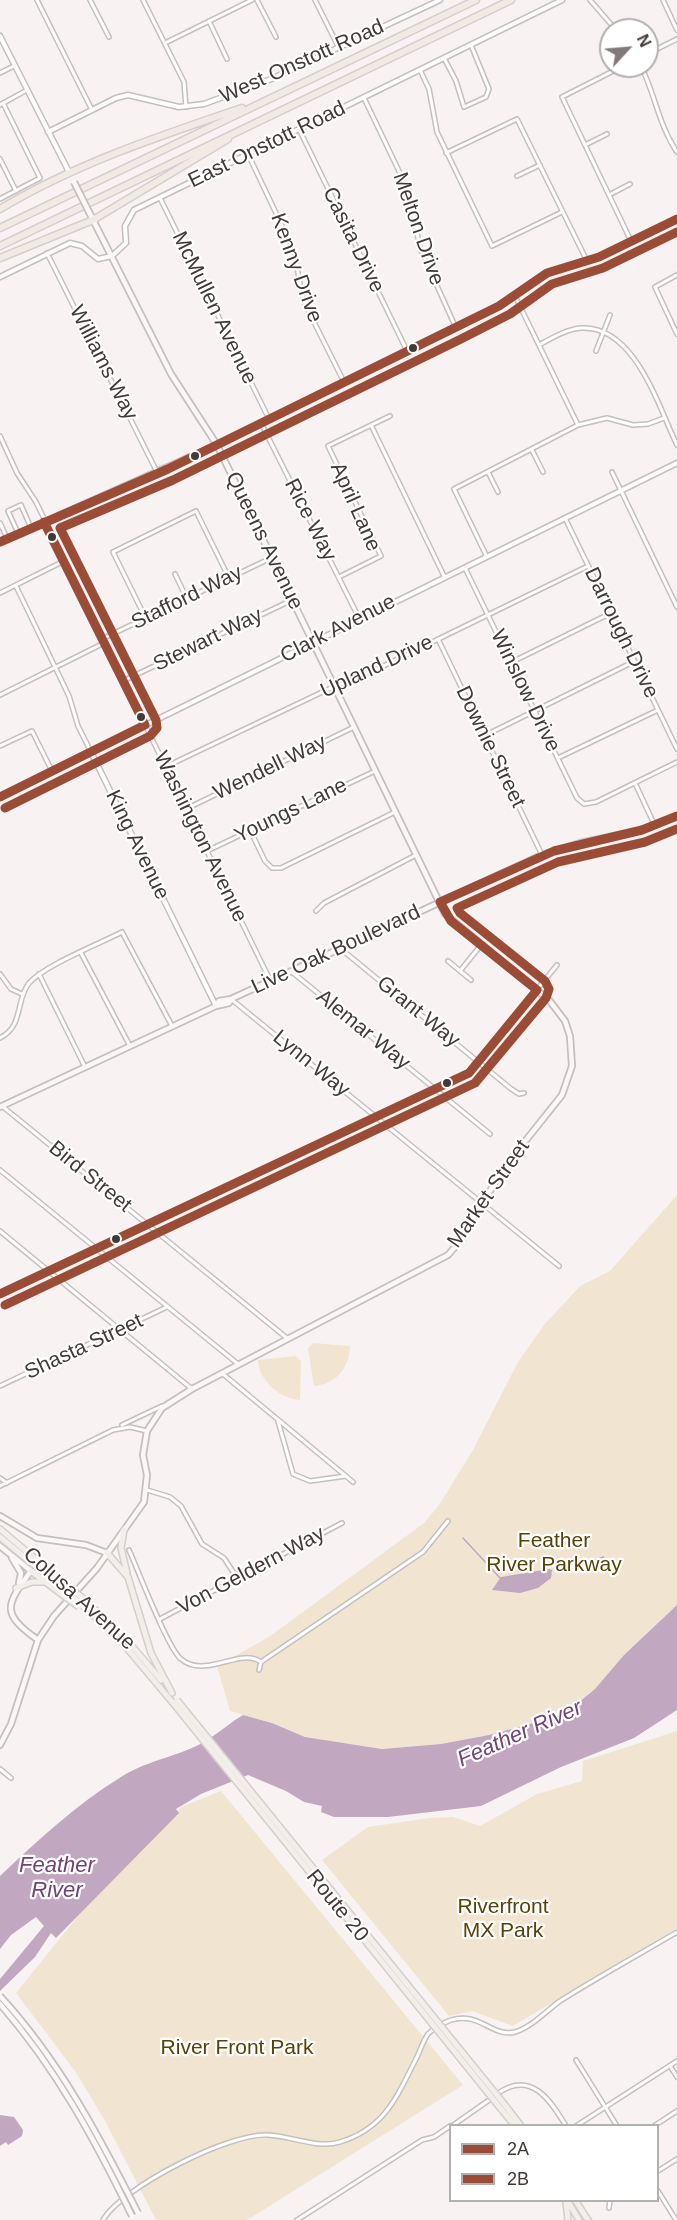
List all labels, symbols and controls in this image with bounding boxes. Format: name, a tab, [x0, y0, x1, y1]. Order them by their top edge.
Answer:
street label: West Onstott Road	[216, 14, 388, 110]
north arrow	[599, 18, 659, 78]
text: N	[634, 32, 654, 50]
street label: East Onstott Road	[184, 96, 350, 194]
street label: Melton Drive	[387, 169, 449, 289]
street label: Casita Drive	[317, 183, 389, 297]
street label: Kenny Drive	[265, 210, 327, 326]
street label: McMullen Avenue	[166, 228, 262, 388]
street label: Williams Way	[63, 301, 143, 425]
unlabelled marker	[407, 342, 419, 354]
unlabelled marker	[189, 450, 201, 462]
street label: April Lane	[324, 459, 386, 555]
street label: Queens Avenue	[220, 468, 308, 614]
street label: Rice Way	[279, 475, 341, 565]
unlabelled marker	[46, 531, 58, 543]
street label: Stafford Way	[127, 560, 247, 636]
street label: Darrough Drive	[578, 563, 664, 703]
street label: Clark Avenue	[276, 589, 400, 669]
street label: Stewart Way	[149, 603, 267, 677]
street label: Winslow Drive	[485, 626, 565, 756]
street label: Upland Drive	[317, 630, 437, 704]
street label: Downie Street	[450, 682, 530, 812]
unlabelled marker	[135, 711, 147, 723]
street label: Wendell Way	[209, 730, 331, 806]
street label: Washington Avenue	[148, 748, 252, 926]
street label: Youngs Lane	[231, 773, 351, 849]
street label: King Avenue	[100, 786, 174, 904]
street label: Live Oak Boulevard	[248, 900, 424, 1000]
street label: Grant Way	[371, 971, 465, 1053]
street label: Alemar Way	[311, 984, 415, 1076]
street label: Lynn Way	[267, 1025, 355, 1103]
unlabelled marker	[441, 1077, 453, 1089]
street label: Market Street	[443, 1135, 535, 1253]
street label: Bird Street	[44, 1136, 136, 1218]
unlabelled marker	[110, 1233, 122, 1245]
street label: Shasta Street	[21, 1309, 147, 1385]
street label: Von Geldern Way	[173, 1521, 329, 1621]
park label: Feather River Parkway	[486, 1528, 622, 1578]
street label: Colusa Avenue	[18, 1542, 140, 1656]
water label: Feather River	[454, 1695, 586, 1773]
water label: Feather River	[19, 1853, 95, 1904]
street label: Route 20	[300, 1865, 374, 1947]
park label: Riverfront MX Park	[457, 1894, 549, 1944]
park label: River Front Park	[161, 2035, 313, 2061]
legend	[449, 2124, 659, 2202]
text: 2A	[507, 2139, 529, 2159]
text: 2B	[507, 2169, 529, 2189]

